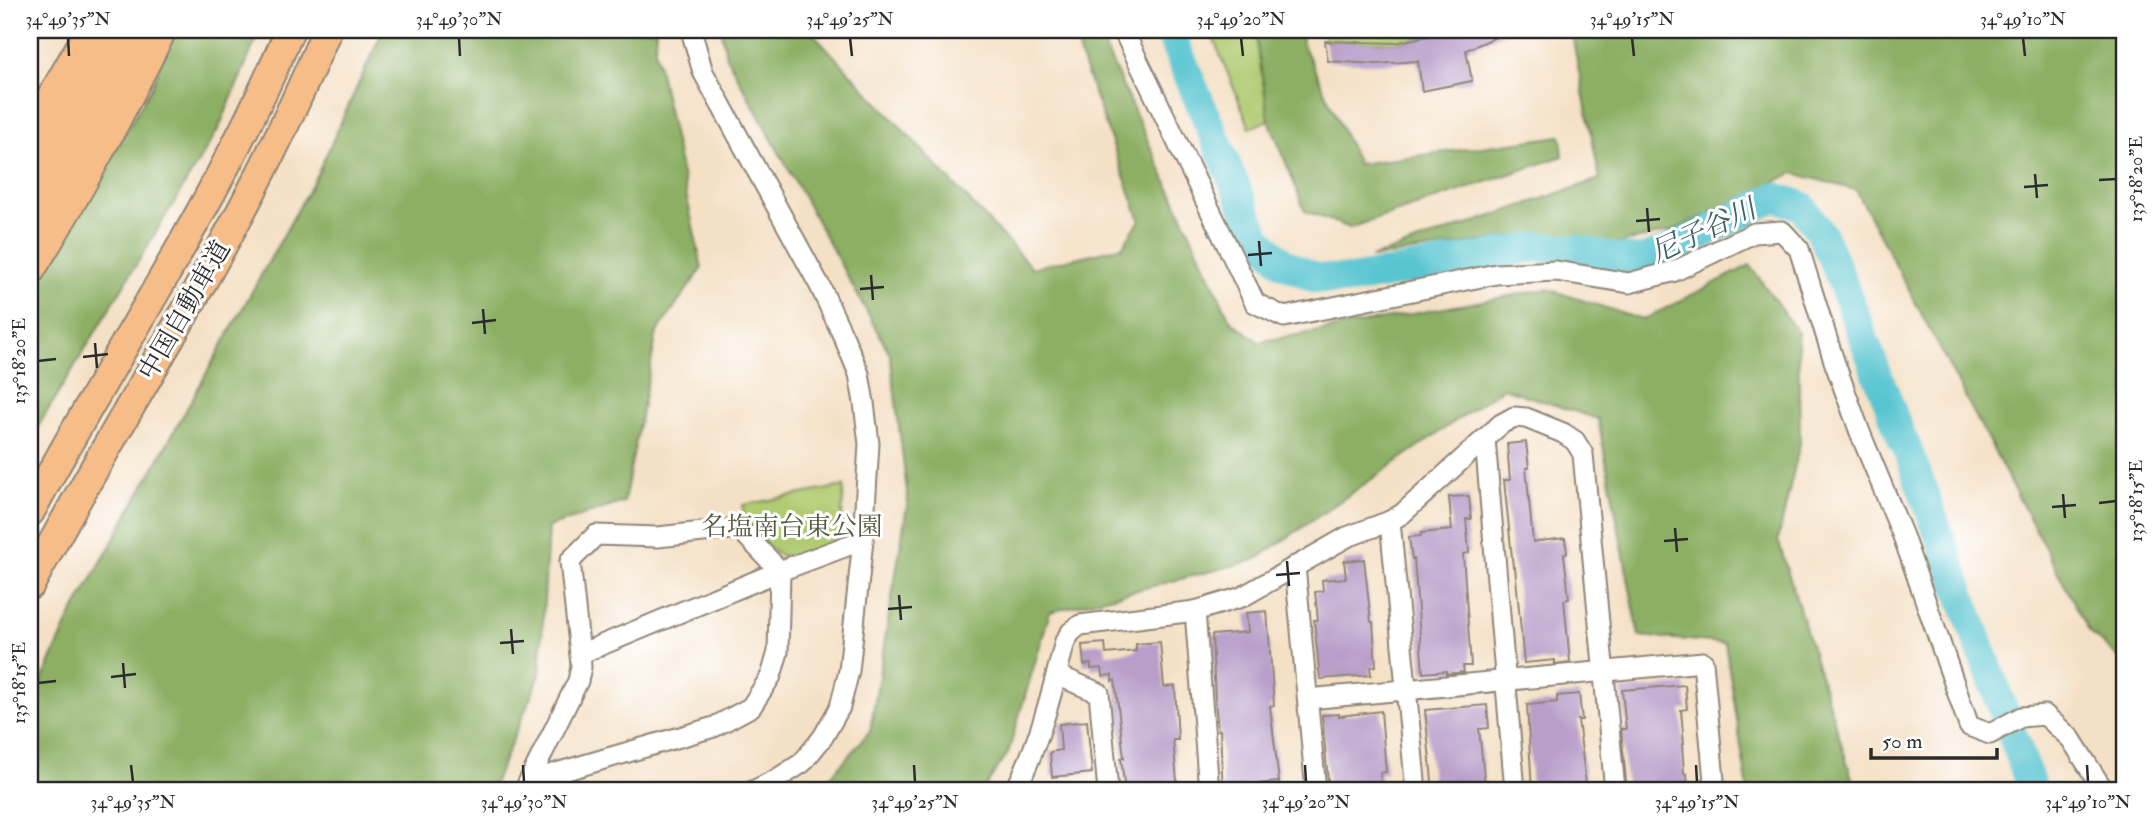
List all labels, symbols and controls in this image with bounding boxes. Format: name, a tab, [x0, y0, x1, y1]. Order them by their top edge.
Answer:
text: 34°49'35"N	[25, 8, 111, 31]
text: 34°49'30"N	[416, 8, 502, 31]
text: 34°49'25"N	[806, 8, 894, 31]
text: 34°49'20"N	[1197, 8, 1285, 31]
text: 34°49'15"N	[1590, 8, 1674, 31]
text: 34°49'10"N	[1980, 8, 2066, 31]
text: 135°18'20"E	[2125, 136, 2148, 222]
water label: 尼子谷川	[1645, 191, 1764, 271]
street label: 中国自動車道	[132, 235, 238, 386]
text: 135°18'20"E	[8, 318, 31, 404]
text: 135°18'15"E	[2125, 460, 2148, 542]
park label: 名塩南台東公園	[701, 511, 883, 543]
text: 135°18'15"E	[8, 642, 31, 724]
scale bar	[1871, 716, 1997, 760]
text: 50 m	[1882, 728, 1923, 755]
text: 34°49'35"N	[90, 791, 176, 814]
text: 34°49'30"N	[481, 791, 567, 814]
text: 34°49'25"N	[871, 791, 959, 814]
text: 34°49'20"N	[1262, 791, 1350, 814]
text: 34°49'15"N	[1655, 791, 1739, 814]
text: 34°49'10"N	[2045, 791, 2131, 814]

